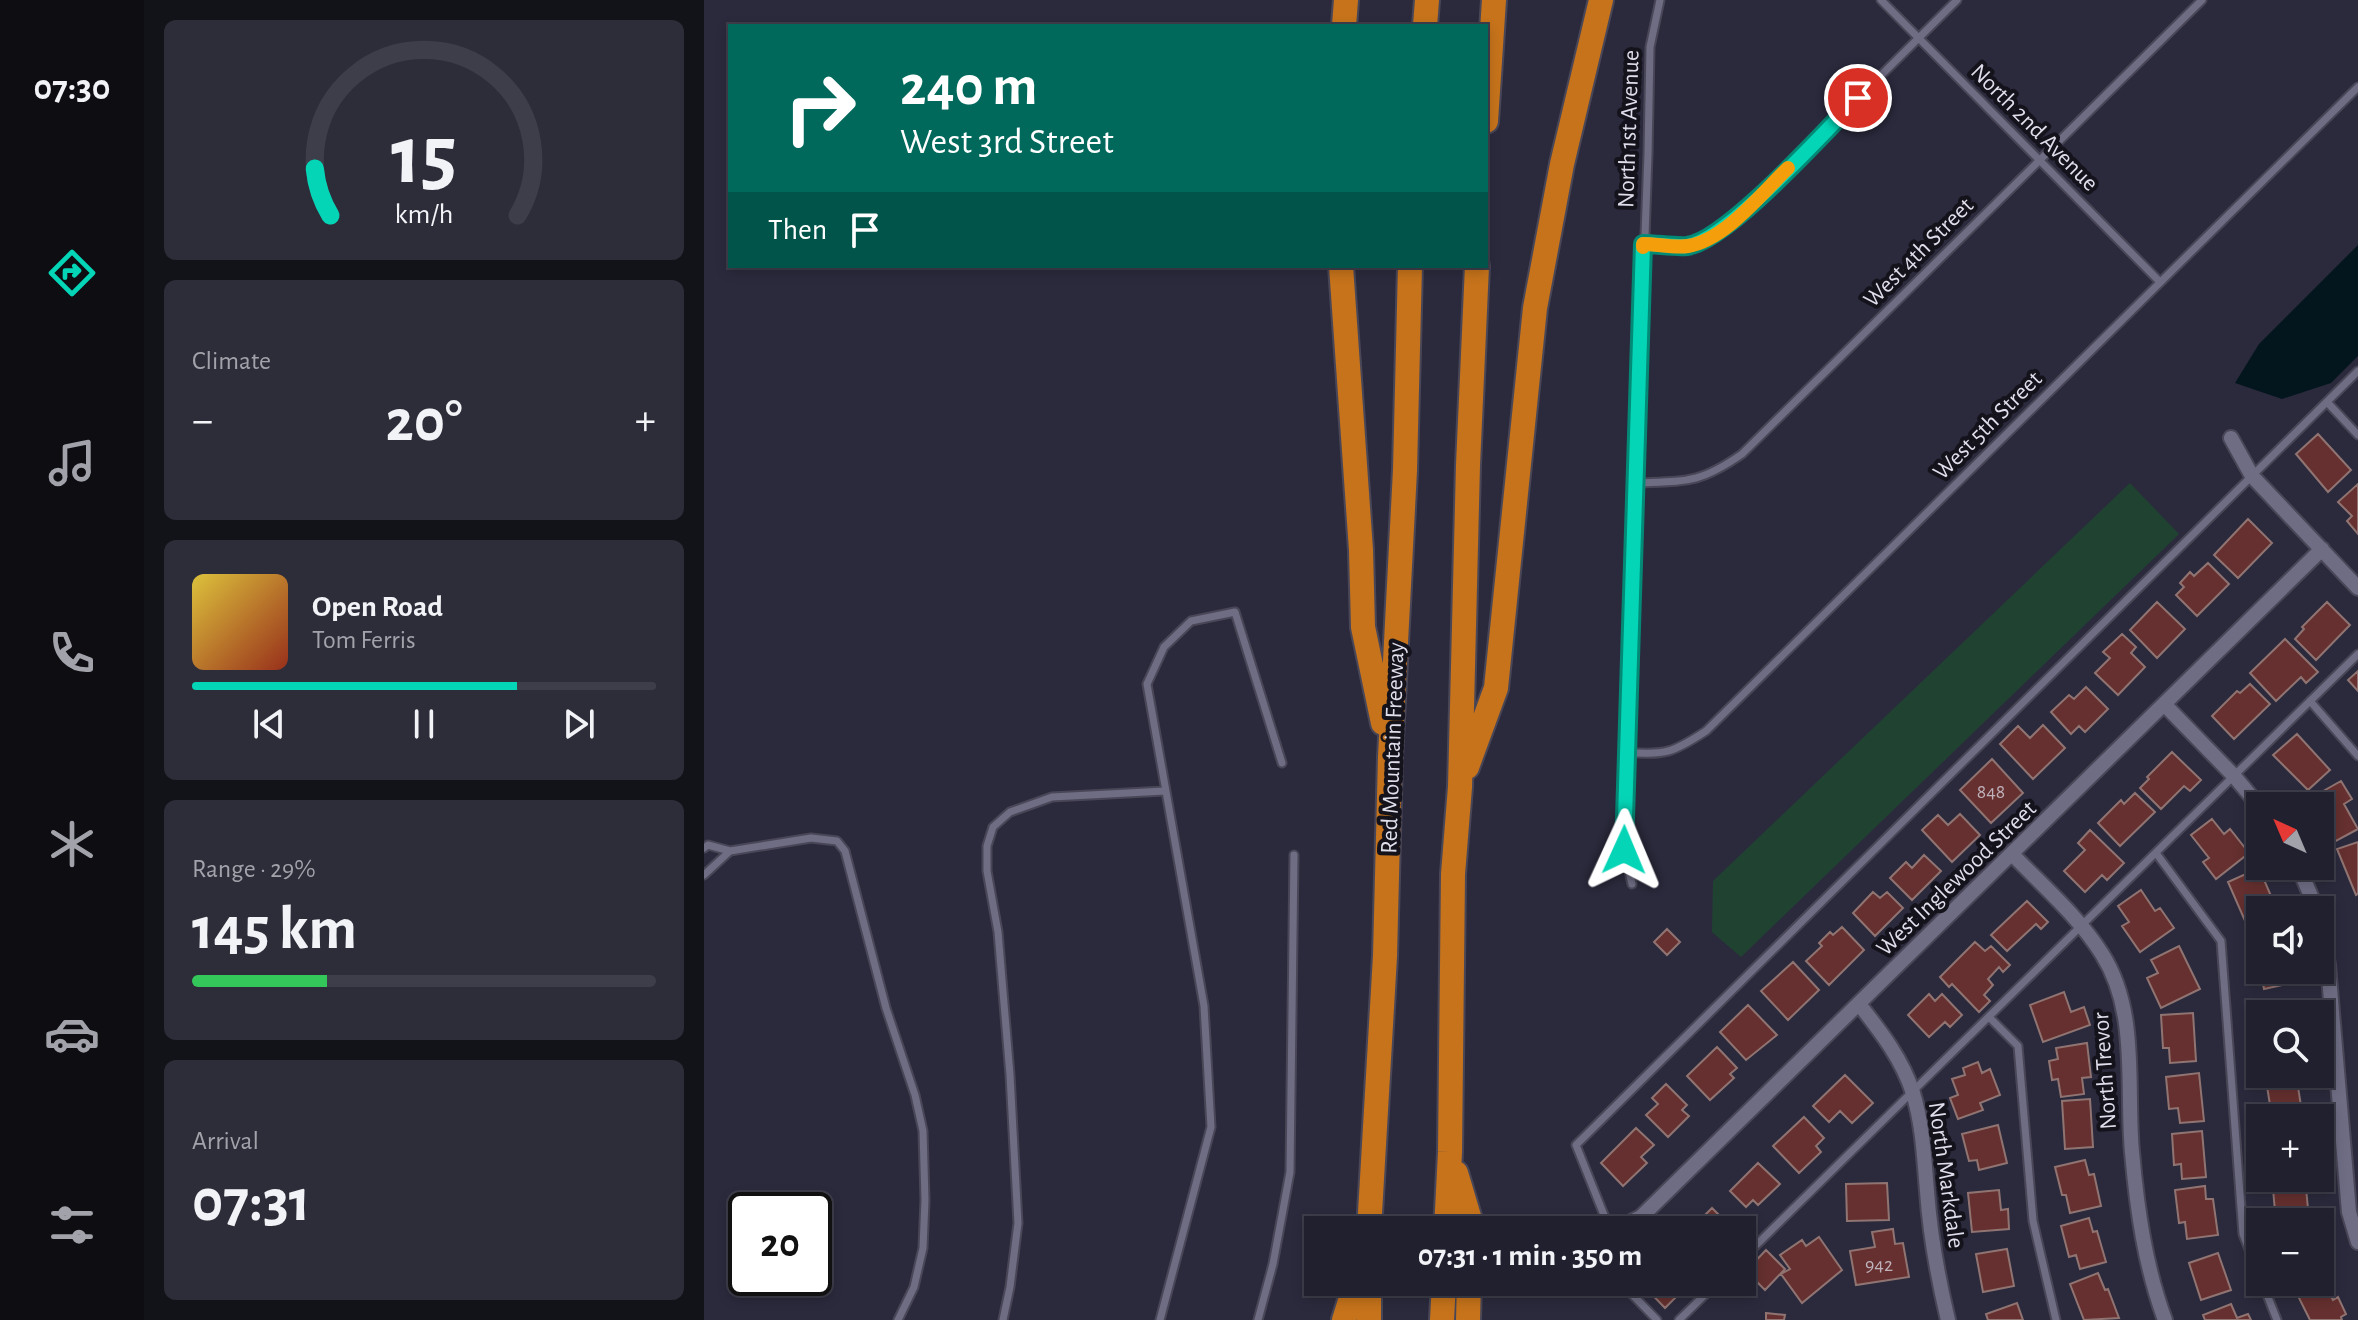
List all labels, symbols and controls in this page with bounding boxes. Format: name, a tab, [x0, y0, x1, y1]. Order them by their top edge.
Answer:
street label: North 1st Avenue	[1614, 50, 1644, 208]
icon: right	[768, 56, 872, 160]
text: 240 m	[900, 59, 1037, 115]
street label: North 2nd Avenue	[1966, 59, 2103, 196]
pin	[1824, 64, 1892, 132]
text: 07:30	[34, 70, 110, 106]
icon: arrive	[1836, 76, 1880, 120]
text: 15	[391, 115, 457, 199]
text: West 3rd Street	[900, 124, 1114, 160]
street label: West 4th Street	[1859, 193, 1978, 312]
text: km/h	[395, 200, 453, 229]
icon: arrive	[843, 208, 887, 252]
text: Then	[768, 215, 827, 245]
icon: directions	[44, 245, 100, 301]
text: Climate	[192, 348, 271, 374]
street label: West 5th Street	[1929, 367, 2047, 485]
text: 20°	[385, 392, 463, 452]
text: −	[192, 399, 213, 443]
text: +	[635, 399, 656, 443]
icon: music	[44, 435, 100, 491]
text: Open Road	[312, 592, 443, 622]
icon: phone	[44, 625, 100, 681]
text: Tom Ferris	[312, 627, 416, 653]
street label: Red Mountain Freeway	[1377, 642, 1409, 854]
icon: previous	[247, 702, 291, 746]
icon: pause	[402, 702, 446, 746]
icon: next	[557, 702, 601, 746]
house number: 848	[1977, 782, 2005, 802]
north arrow	[2246, 792, 2334, 880]
map controls	[2246, 792, 2334, 1296]
street label: West Inglewood Street	[1872, 796, 2041, 961]
position arrow	[1582, 808, 1666, 892]
icon: climate	[44, 816, 100, 872]
text: Range · 29%	[192, 856, 316, 882]
button: sound	[2246, 896, 2334, 984]
text: 145 km	[192, 900, 357, 960]
button: search	[2246, 1000, 2334, 1088]
icon: car	[44, 1006, 100, 1062]
street label: North Trevor	[2089, 1011, 2121, 1130]
street label: North Markdale	[1924, 1100, 1968, 1250]
button: +	[2246, 1104, 2334, 1192]
text: Arrival	[192, 1128, 259, 1154]
text: 07:31	[192, 1172, 310, 1232]
speed limit sign: 20	[728, 1192, 832, 1296]
icon: filters	[44, 1197, 100, 1253]
button: −	[2246, 1208, 2334, 1296]
text: 07:31 · 1 min · 350 m	[1418, 1241, 1642, 1271]
house number: 942	[1865, 1255, 1893, 1275]

